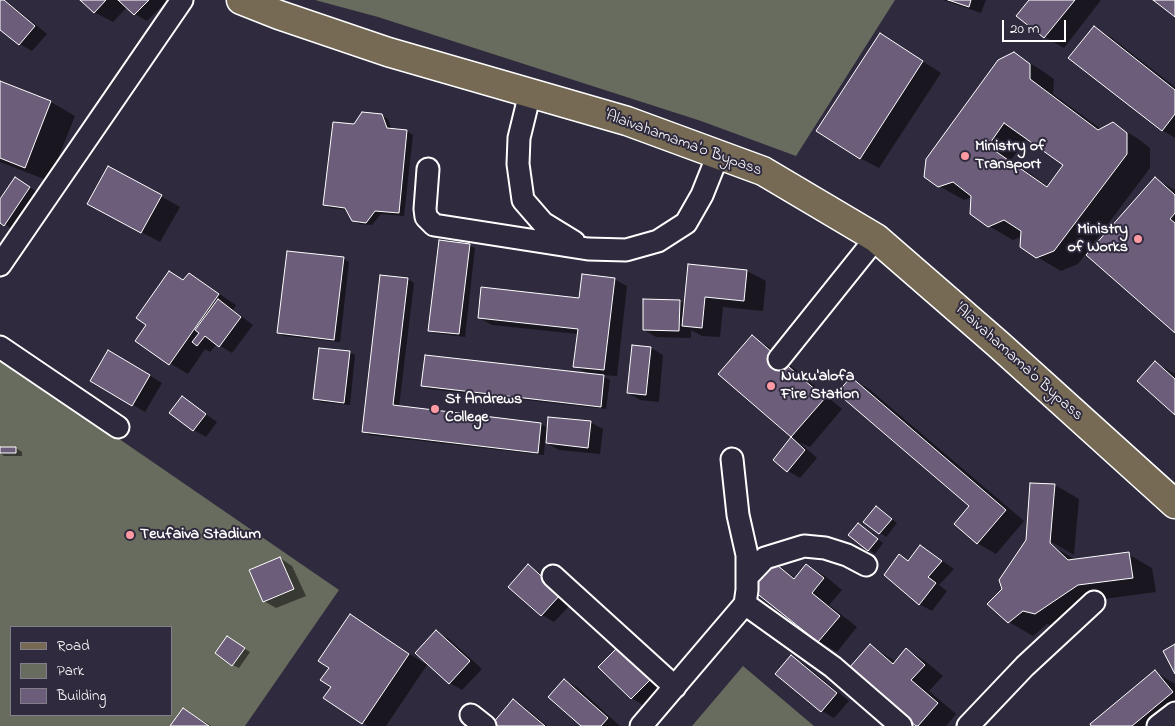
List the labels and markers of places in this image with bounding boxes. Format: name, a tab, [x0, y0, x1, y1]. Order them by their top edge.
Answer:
place label: Ministry of Transport	[975, 137, 1045, 175]
marker: Ministry of Transport	[959, 150, 971, 162]
place label: Ministry of Works	[1067, 220, 1128, 258]
marker: Ministry of Works	[1132, 233, 1144, 245]
place label: Nuku'alofa Fire Station	[781, 367, 859, 405]
marker: Nuku'alofa Fire Station	[765, 380, 777, 392]
place label: St Andrews College	[445, 390, 522, 428]
marker: St Andrews College	[429, 403, 441, 415]
place label: Teufaiva Stadium	[140, 525, 261, 545]
marker: Teufaiva Stadium	[124, 529, 136, 541]

